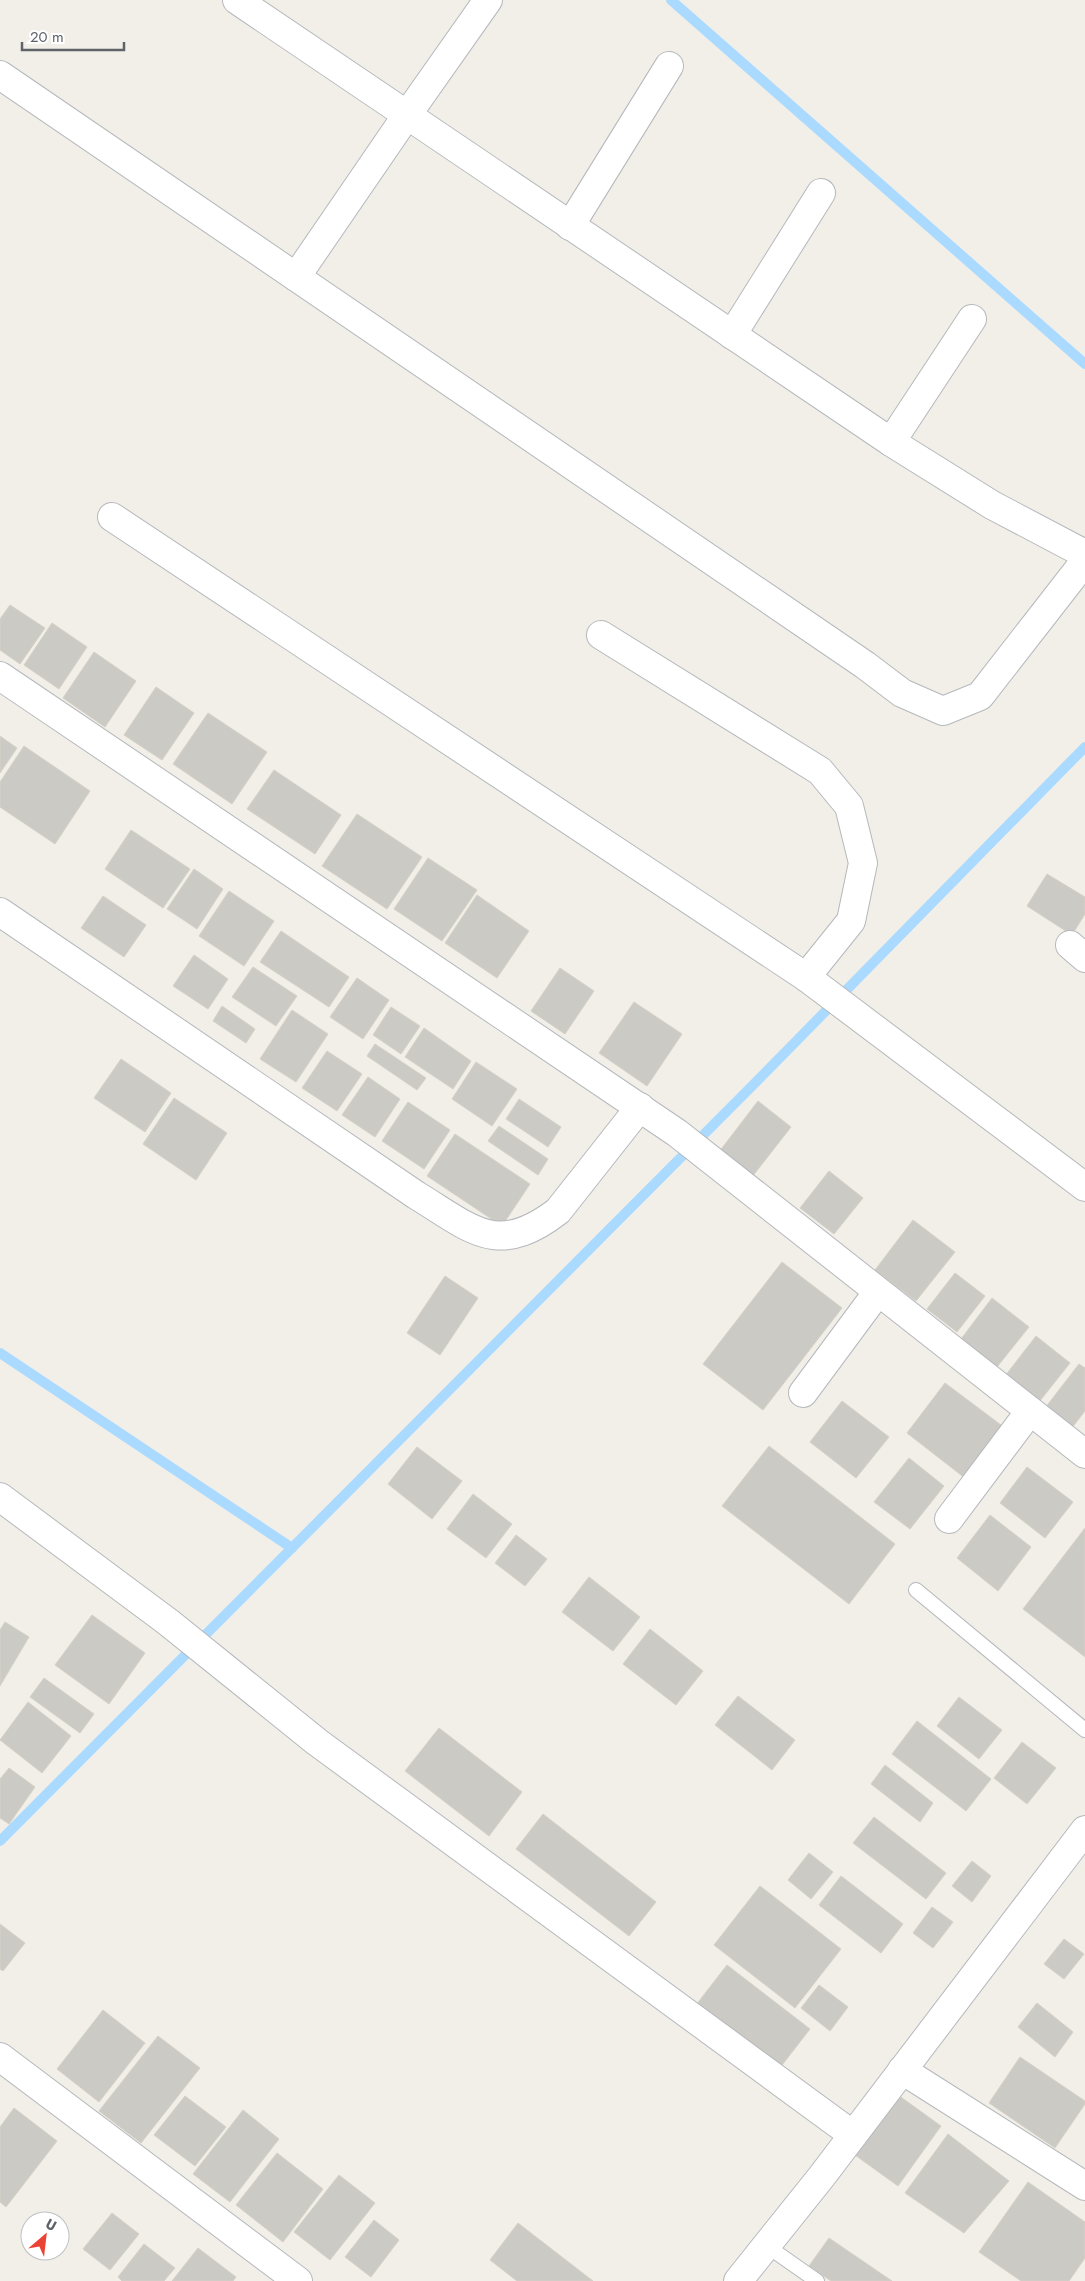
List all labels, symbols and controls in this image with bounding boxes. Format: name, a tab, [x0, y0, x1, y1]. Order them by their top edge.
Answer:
scale bar	[22, 20, 125, 52]
text: 20 m	[30, 26, 64, 48]
north arrow	[20, 2211, 70, 2261]
text: U	[42, 2213, 60, 2236]

